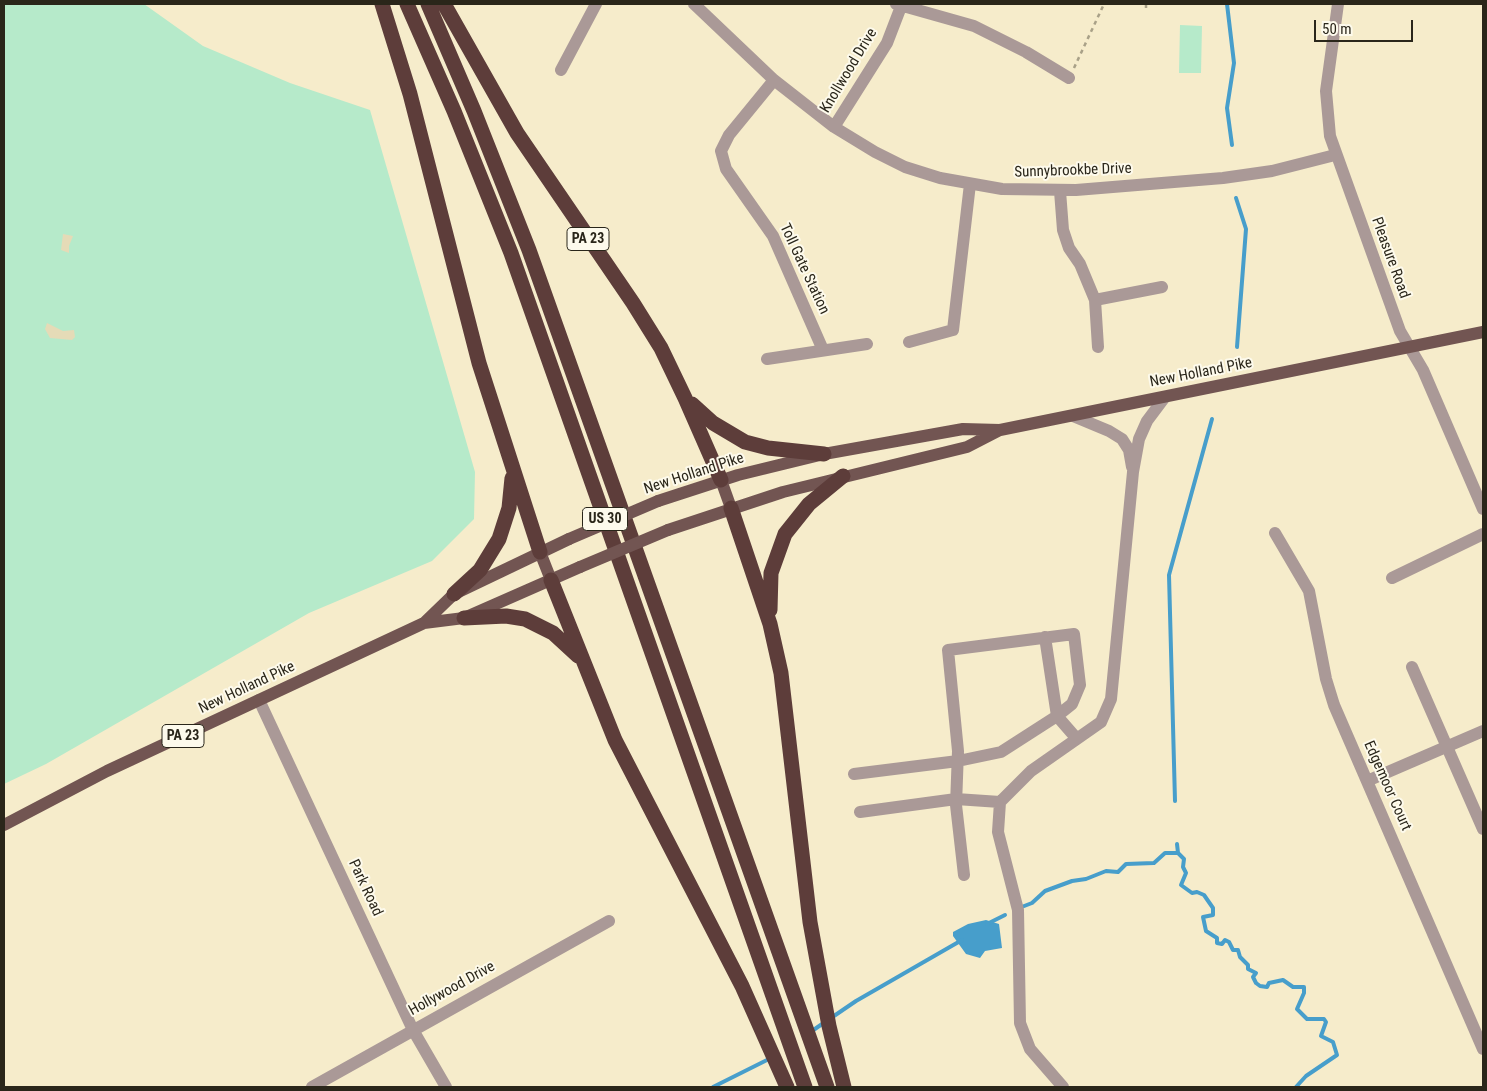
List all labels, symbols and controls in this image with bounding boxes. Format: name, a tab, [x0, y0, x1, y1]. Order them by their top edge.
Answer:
scale bar	[1317, 10, 1416, 42]
text: 50 m	[1322, 20, 1352, 38]
street label: Knollwood Drive	[817, 26, 881, 116]
street label: Sunnybrookbe Drive	[1014, 160, 1132, 182]
street label: Pleasure Road	[1367, 215, 1413, 301]
street label: Toll Gate Station	[775, 221, 833, 317]
road number: PA 23	[567, 228, 609, 250]
street label: New Holland Pike	[1148, 354, 1254, 392]
street label: New Holland Pike	[642, 449, 746, 499]
road number: US 30	[582, 508, 628, 530]
street label: New Holland Pike	[196, 658, 298, 718]
road number: PA 23	[162, 724, 204, 748]
street label: Edgemoor Court	[1359, 738, 1415, 834]
street label: Park Road	[344, 857, 386, 919]
street label: Hollywood Drive	[406, 958, 498, 1020]

